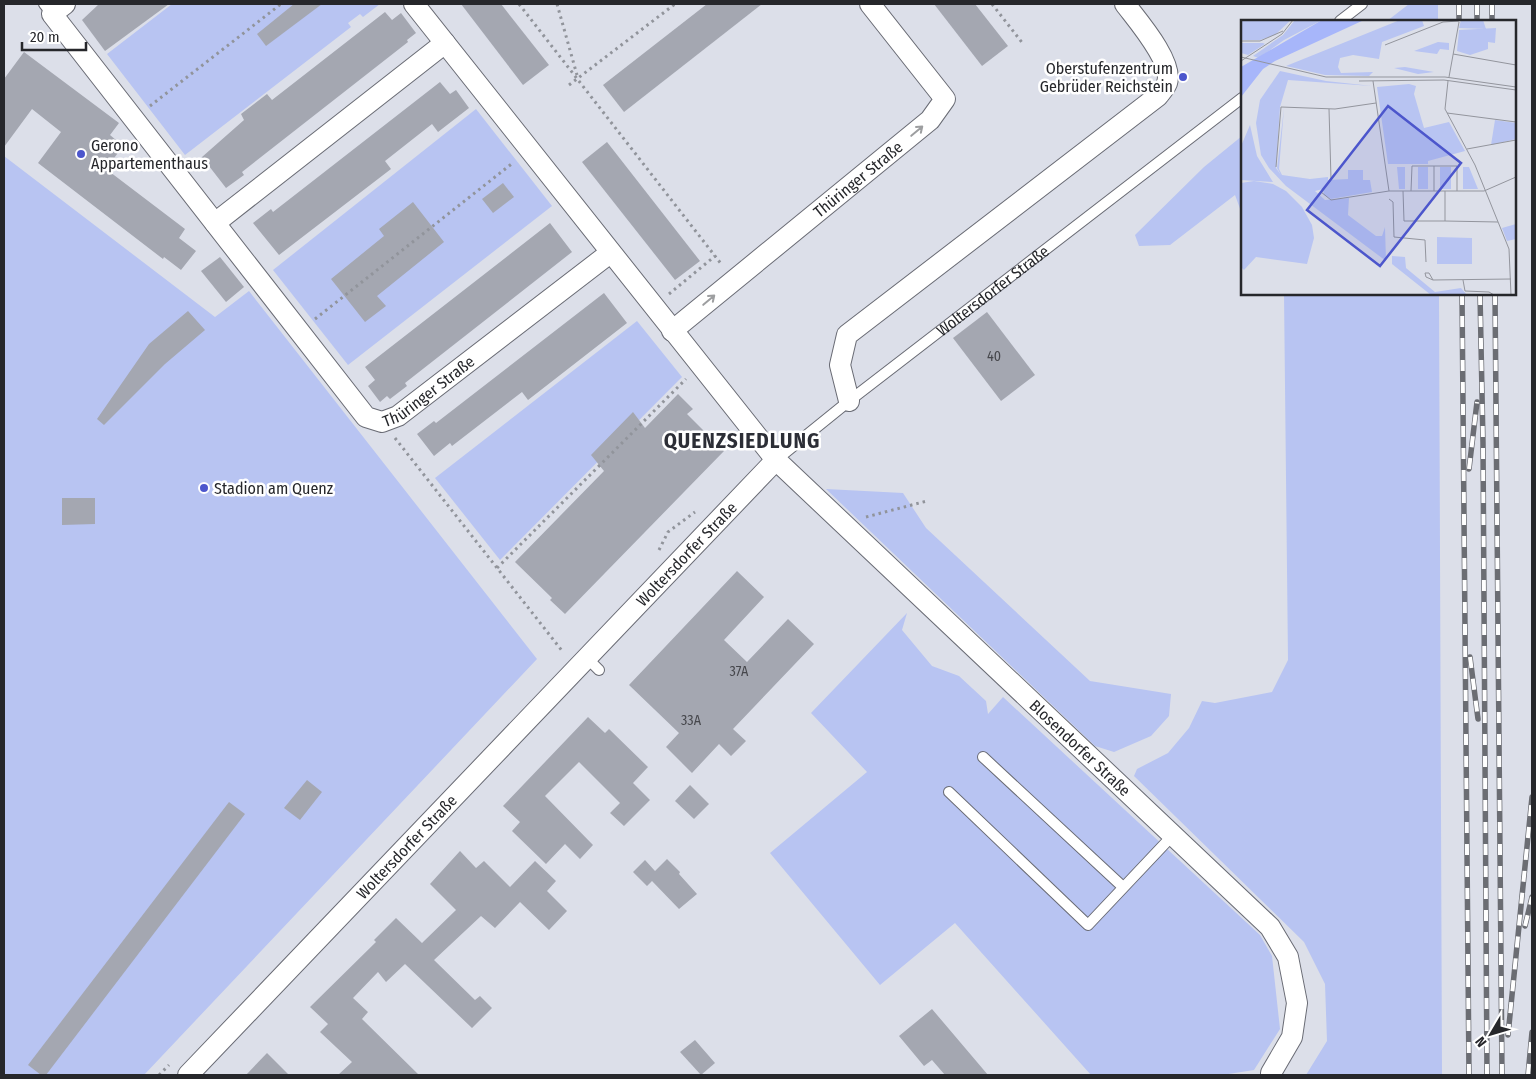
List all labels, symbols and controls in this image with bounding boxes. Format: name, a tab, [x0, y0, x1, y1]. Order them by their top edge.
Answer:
scale bar	[22, 20, 86, 52]
inset map	[1241, 20, 1516, 295]
text: 20 m	[30, 28, 60, 46]
place label: Oberstufenzentrum Gebrüder Reichstein	[1040, 59, 1173, 96]
marker: Oberstufenzentrum Gebrüder Reichstein	[1177, 71, 1189, 83]
one-way arrow	[910, 125, 923, 136]
place label: Gerono Appartementhaus	[91, 136, 208, 173]
street label: Thüringer Straße	[809, 137, 906, 221]
marker: Gerono Appartementhaus	[75, 148, 87, 160]
street label: Woltersdorfer Straße	[932, 241, 1052, 340]
one-way arrow	[703, 294, 716, 306]
house number: 40	[987, 348, 1001, 365]
street label: Thüringer Straße	[380, 351, 478, 430]
district label: QUENZSIEDLUNG	[664, 428, 820, 454]
place label: Stadion am Quenz	[214, 479, 333, 498]
marker: Stadion am Quenz	[198, 482, 210, 494]
street label: Woltersdorfer Straße	[632, 498, 740, 610]
house number: 37A	[730, 663, 749, 680]
street label: Blosendorfer Straße	[1026, 696, 1135, 800]
house number: 33A	[681, 712, 702, 729]
street label: Woltersdorfer Straße	[352, 791, 461, 903]
north arrow	[1466, 1009, 1516, 1059]
text: N	[1472, 1033, 1490, 1050]

